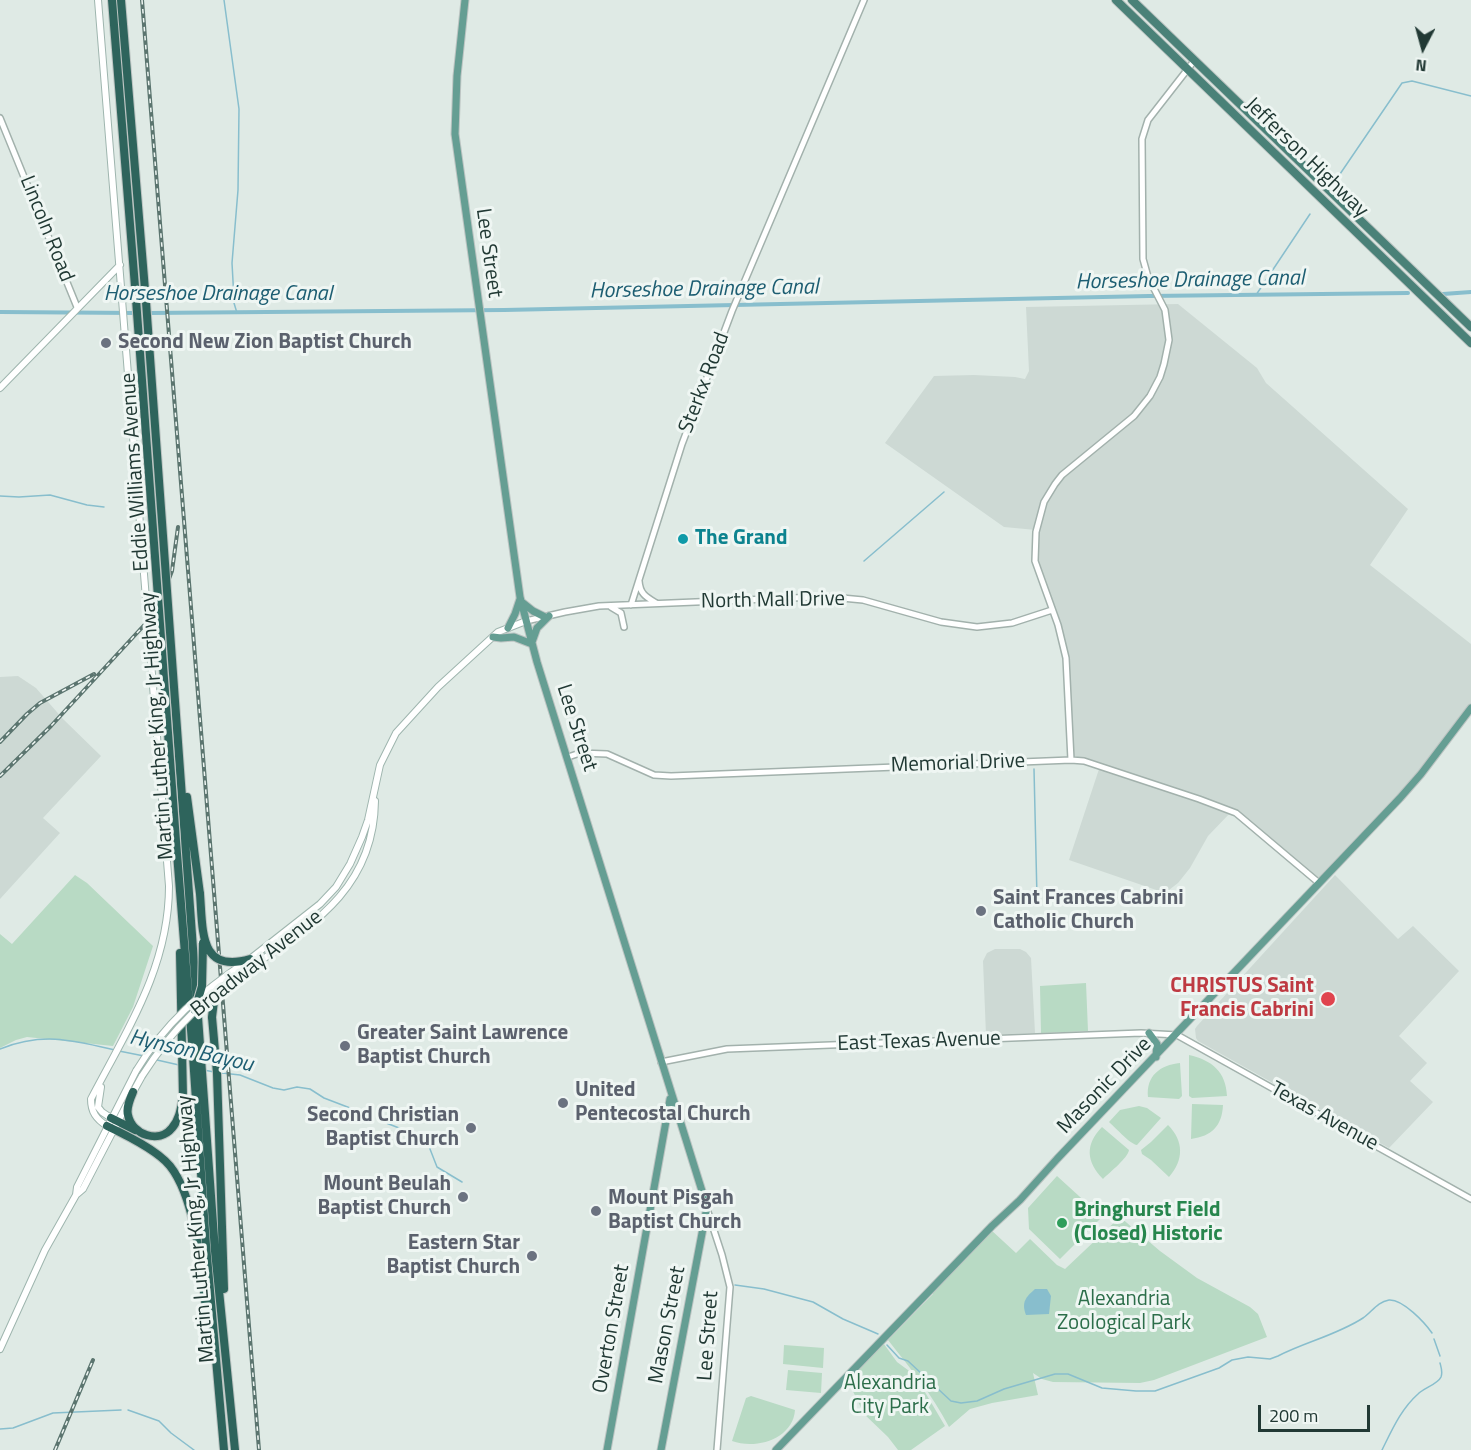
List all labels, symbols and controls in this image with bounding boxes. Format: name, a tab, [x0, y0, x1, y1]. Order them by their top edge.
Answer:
north arrow	[1393, 18, 1453, 78]
text: N	[1414, 53, 1428, 78]
street label: Jefferson Highway	[1239, 93, 1373, 223]
street label: Lincoln Road	[13, 172, 79, 286]
street label: Lee Street	[469, 207, 507, 299]
water label: Horseshoe Drainage Canal	[1075, 266, 1305, 296]
water label: Horseshoe Drainage Canal	[589, 275, 819, 305]
water label: Horseshoe Drainage Canal	[104, 282, 332, 308]
street label: Sterkx Road	[674, 329, 736, 437]
place label: Second New Zion Baptist Church	[118, 330, 412, 356]
marker: Second New Zion Baptist Church	[99, 336, 113, 350]
street label: Eddie Williams Avenue	[116, 372, 156, 572]
place label: The Grand	[695, 526, 788, 552]
marker: The Grand	[676, 532, 690, 546]
street label: North Mall Drive	[701, 587, 845, 615]
street label: Martin Luther King, Jr Highway	[136, 591, 180, 861]
street label: Lee Street	[550, 681, 602, 775]
street label: Memorial Drive	[890, 749, 1026, 779]
place label: Saint Frances Cabrini Catholic Church	[993, 886, 1184, 936]
marker: Saint Frances Cabrini Catholic Church	[974, 904, 988, 918]
street label: Broadway Avenue	[186, 905, 328, 1023]
place label: CHRISTUS Saint Francis Cabrini	[1170, 974, 1314, 1024]
marker: CHRISTUS Saint Francis Cabrini	[1319, 990, 1337, 1008]
place label: Greater Saint Lawrence Baptist Church	[357, 1021, 568, 1071]
water label: Hynson Bayou	[127, 1025, 255, 1079]
street label: East Texas Avenue	[837, 1027, 1001, 1057]
street label: Masonic Drive	[1053, 1032, 1157, 1140]
marker: Greater Saint Lawrence Baptist Church	[338, 1039, 352, 1053]
street label: Texas Avenue	[1266, 1077, 1382, 1157]
place label: United Pentecostal Church	[575, 1078, 750, 1128]
street label: Martin Luther King, Jr Highway	[173, 1094, 221, 1364]
marker: United Pentecostal Church	[556, 1096, 570, 1110]
place label: Second Christian Baptist Church	[307, 1103, 459, 1153]
marker: Second Christian Baptist Church	[464, 1121, 478, 1135]
place label: Mount Beulah Baptist Church	[317, 1172, 451, 1222]
place label: Mount Pisgah Baptist Church	[608, 1186, 742, 1236]
marker: Mount Beulah Baptist Church	[456, 1190, 470, 1204]
place label: Bringhurst Field (Closed) Historic	[1074, 1198, 1223, 1248]
marker: Mount Pisgah Baptist Church	[589, 1204, 603, 1218]
marker: Bringhurst Field (Closed) Historic	[1055, 1216, 1069, 1230]
place label: Eastern Star Baptist Church	[386, 1231, 520, 1281]
marker: Eastern Star Baptist Church	[525, 1249, 539, 1263]
street label: Overton Street	[588, 1263, 636, 1395]
street label: Mason Street	[644, 1264, 692, 1386]
park label: Alexandria Zoological Park	[1057, 1287, 1191, 1337]
street label: Lee Street	[693, 1290, 725, 1382]
park label: Alexandria City Park	[844, 1371, 936, 1421]
scale bar	[1261, 1393, 1374, 1431]
text: 200 m	[1269, 1402, 1318, 1429]

